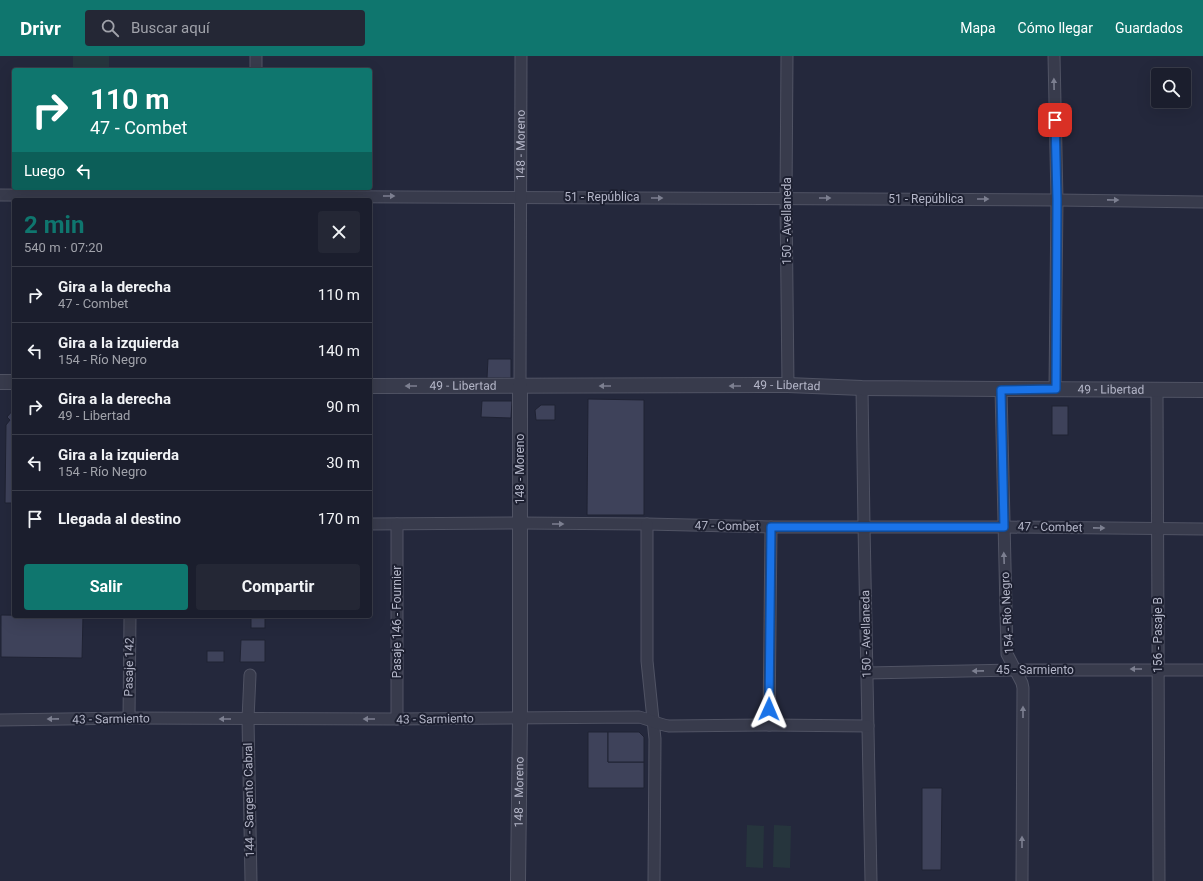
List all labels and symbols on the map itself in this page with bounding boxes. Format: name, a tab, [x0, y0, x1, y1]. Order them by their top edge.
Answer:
one-way arrow	[1051, 78, 1058, 90]
pin	[1038, 103, 1072, 137]
street label: 148 - Moreno	[514, 109, 528, 180]
street label: 150 - Avellaneda	[780, 177, 794, 265]
street label: 51 - República	[564, 190, 640, 204]
street label: 51 - República	[888, 192, 964, 206]
one-way arrow	[383, 193, 396, 199]
one-way arrow	[651, 195, 664, 201]
one-way arrow	[819, 195, 832, 201]
one-way arrow	[977, 196, 990, 202]
one-way arrow	[1107, 197, 1119, 204]
street label: 49 - Libertad	[754, 378, 821, 393]
street label: 49 - Libertad	[430, 379, 496, 393]
street label: 49 - Libertad	[1077, 382, 1144, 397]
one-way arrow	[404, 383, 417, 389]
one-way arrow	[598, 383, 611, 389]
one-way arrow	[728, 383, 741, 389]
street label: 148 - Moreno	[513, 434, 527, 504]
street label: 47 - Combet	[694, 518, 760, 534]
street label: 47 - Combet	[1017, 519, 1083, 535]
one-way arrow	[552, 520, 564, 527]
one-way arrow	[1093, 525, 1106, 531]
one-way arrow	[1001, 552, 1008, 564]
street label: Pasaje 146 - Fournier	[390, 566, 404, 678]
street label: 154 - Río Negro	[998, 571, 1016, 654]
street label: 150 - Avellaneda	[858, 590, 874, 678]
street label: 156 - Pasaje B	[1151, 597, 1165, 673]
street label: Pasaje 142	[121, 637, 137, 697]
street label: 45 - Sarmiento	[996, 663, 1074, 677]
one-way arrow	[1129, 666, 1142, 672]
one-way arrow	[972, 667, 984, 674]
position arrow	[748, 688, 790, 730]
one-way arrow	[1020, 705, 1026, 718]
street label: 43 - Sarmiento	[72, 711, 150, 727]
street label: 43 - Sarmiento	[396, 711, 474, 727]
one-way arrow	[46, 716, 59, 722]
one-way arrow	[218, 716, 231, 722]
one-way arrow	[362, 716, 375, 722]
street label: 144 - Sargento Cabral	[241, 742, 257, 858]
street label: 148 - Moreno	[512, 756, 527, 827]
one-way arrow	[1019, 836, 1026, 848]

